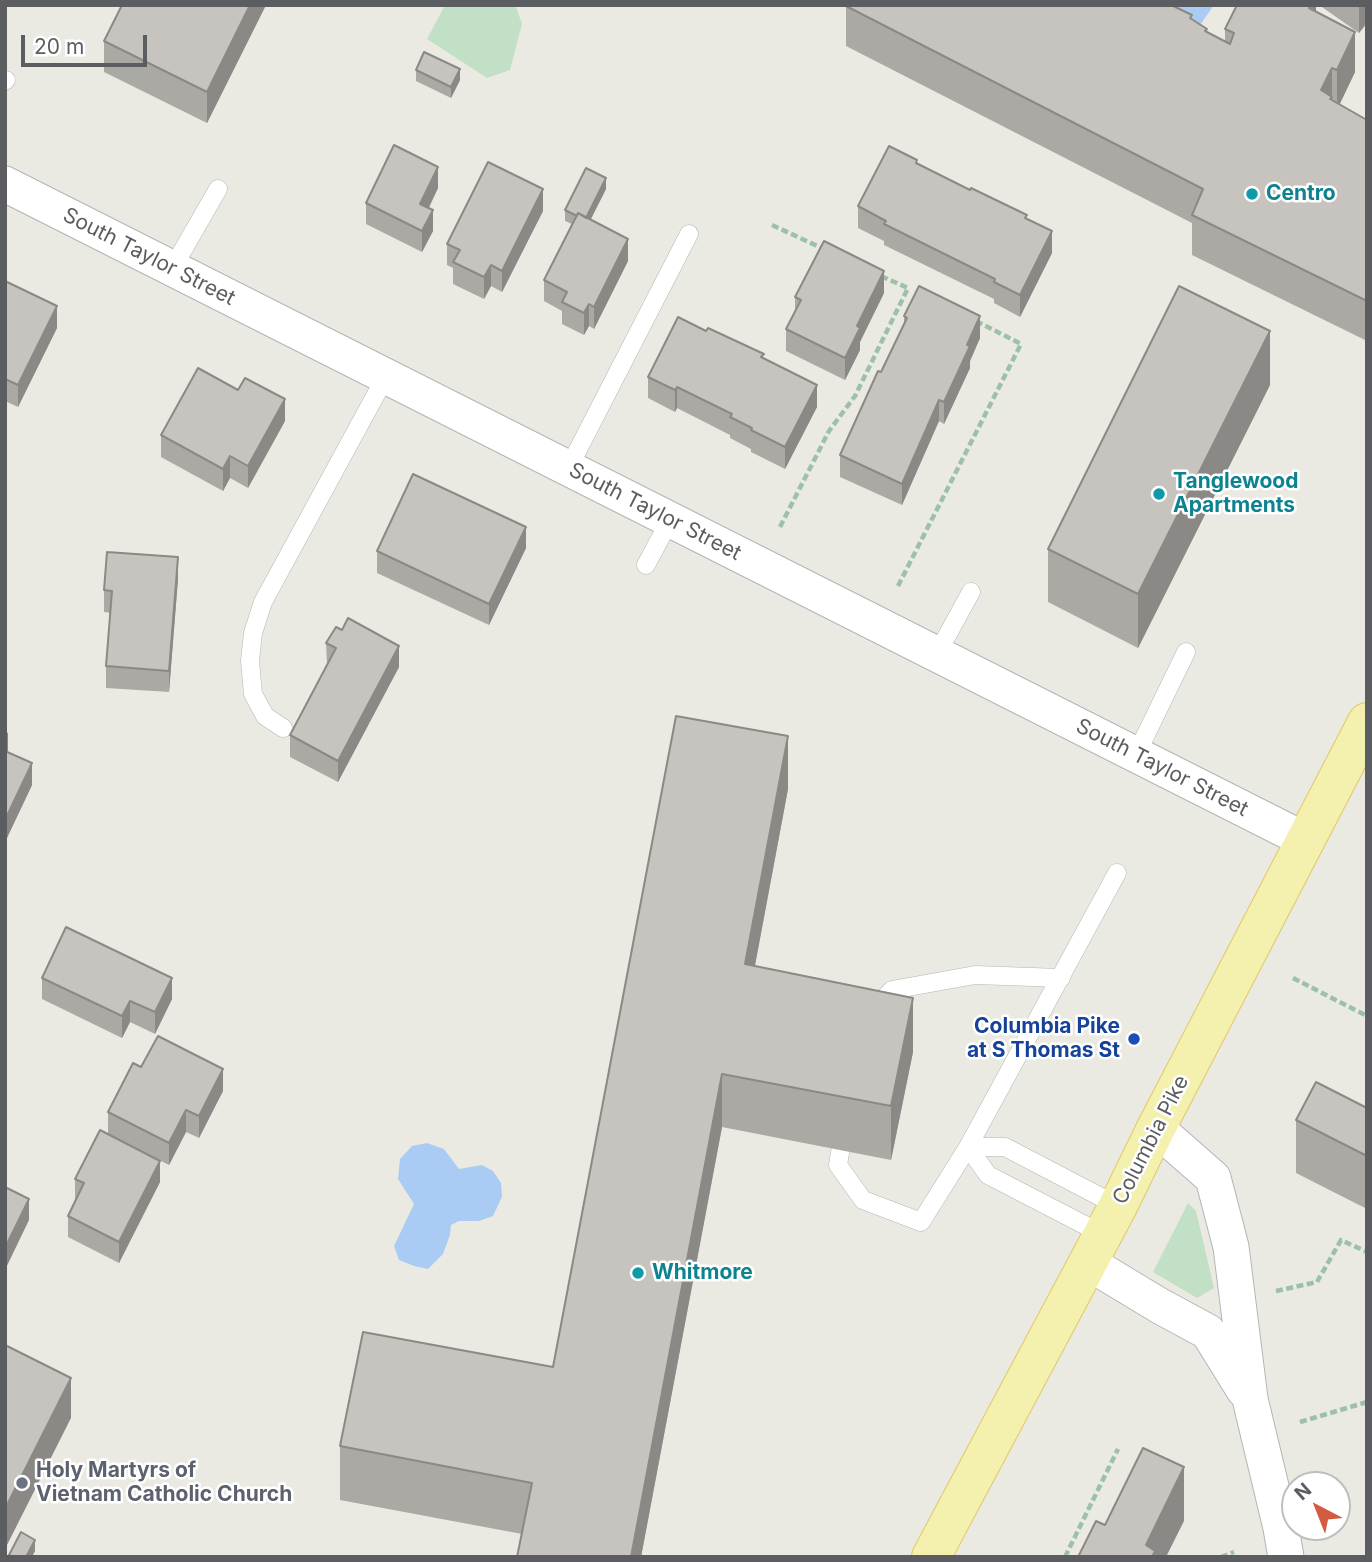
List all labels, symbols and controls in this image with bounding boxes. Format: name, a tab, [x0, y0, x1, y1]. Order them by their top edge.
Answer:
scale bar	[24, 21, 150, 65]
text: 20 m	[34, 34, 84, 59]
place label: Centro	[1266, 181, 1336, 207]
marker: Centro	[1244, 186, 1260, 202]
street label: South Taylor Street	[59, 203, 239, 311]
street label: South Taylor Street	[565, 458, 745, 566]
place label: Tanglewood Apartments	[1173, 469, 1298, 519]
marker: Tanglewood Apartments	[1151, 486, 1167, 502]
street label: South Taylor Street	[1072, 714, 1252, 822]
place label: Columbia Pike at S Thomas St	[967, 1014, 1120, 1064]
marker: Columbia Pike at S Thomas St	[1126, 1031, 1142, 1047]
street label: Columbia Pike	[1108, 1071, 1194, 1209]
place label: Whitmore	[652, 1260, 753, 1286]
marker: Whitmore	[630, 1265, 646, 1281]
place label: Holy Martyrs of Vietnam Catholic Church	[36, 1458, 292, 1508]
north arrow	[1281, 1471, 1351, 1541]
marker: Holy Martyrs of Vietnam Catholic Church	[14, 1475, 30, 1491]
text: N	[1290, 1478, 1316, 1505]

